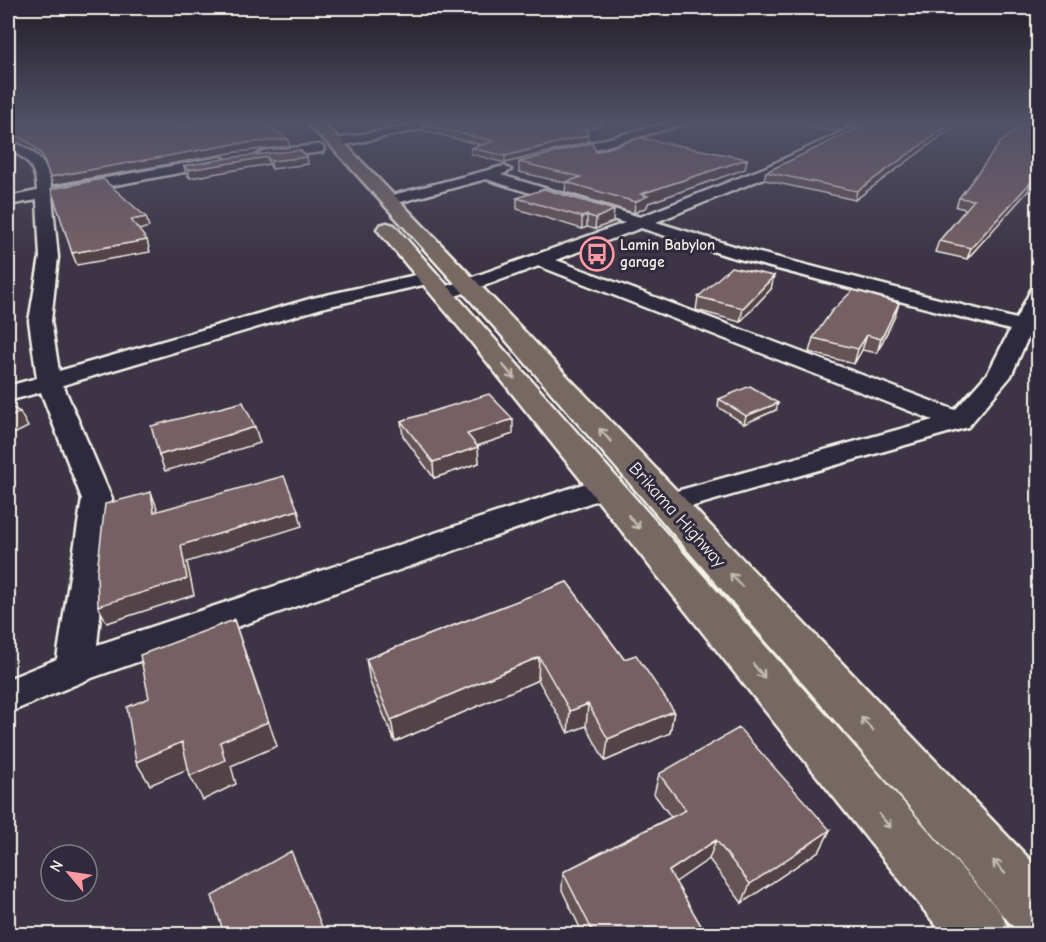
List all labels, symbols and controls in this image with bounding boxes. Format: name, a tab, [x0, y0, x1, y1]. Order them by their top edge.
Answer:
bus stop icon: Lamin Babylon garage	[579, 236, 615, 272]
place label: Lamin Babylon garage	[620, 236, 715, 271]
one-way arrow	[503, 364, 516, 380]
one-way arrow	[598, 428, 612, 443]
street label: Brikama Highway	[624, 458, 730, 573]
one-way arrow	[627, 514, 641, 529]
one-way arrow	[728, 572, 743, 587]
one-way arrow	[753, 663, 766, 679]
one-way arrow	[860, 716, 874, 731]
one-way arrow	[878, 813, 891, 829]
north arrow	[39, 843, 99, 903]
text: N	[46, 857, 67, 875]
one-way arrow	[992, 860, 1006, 875]

